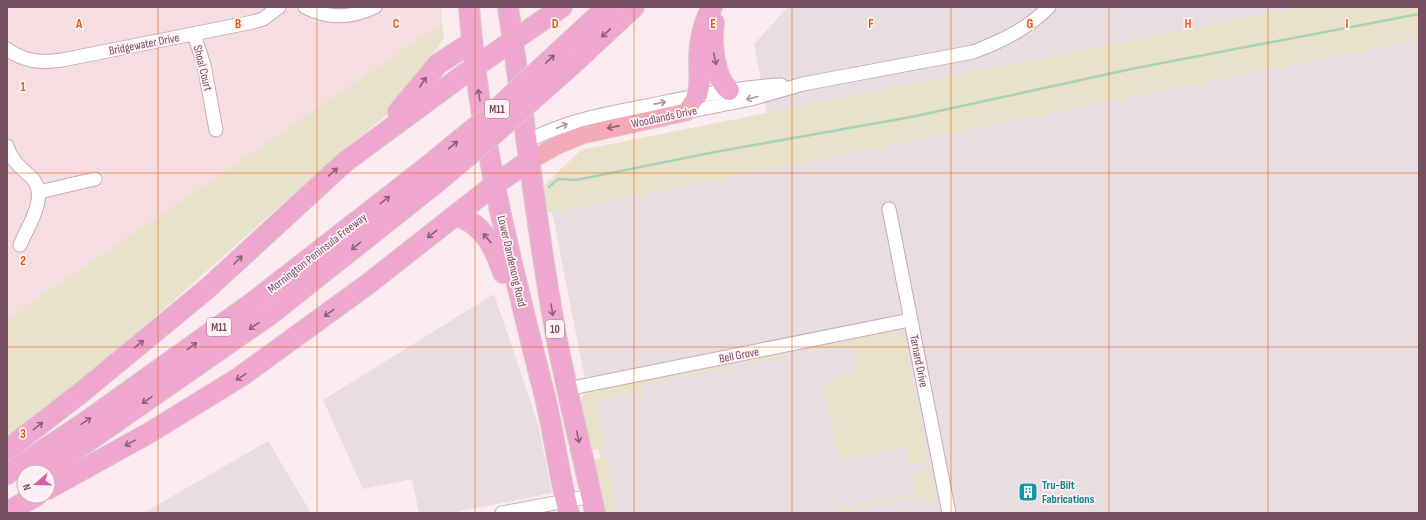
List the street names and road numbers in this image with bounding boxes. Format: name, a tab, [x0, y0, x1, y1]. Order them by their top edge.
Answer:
street label: Bridgewater Drive	[108, 30, 181, 59]
street label: Shoal Court	[190, 44, 216, 93]
road number: M11	[485, 100, 509, 118]
street label: Woodlands Drive	[630, 103, 698, 132]
street label: Mornington Peninsula Freeway	[265, 210, 370, 297]
street label: Lower Dandenong Road	[494, 214, 529, 308]
road number: M11	[207, 318, 231, 336]
road number: 10	[546, 320, 564, 338]
street label: Tarnard Drive	[906, 334, 931, 389]
street label: Bell Grove	[718, 344, 760, 367]

